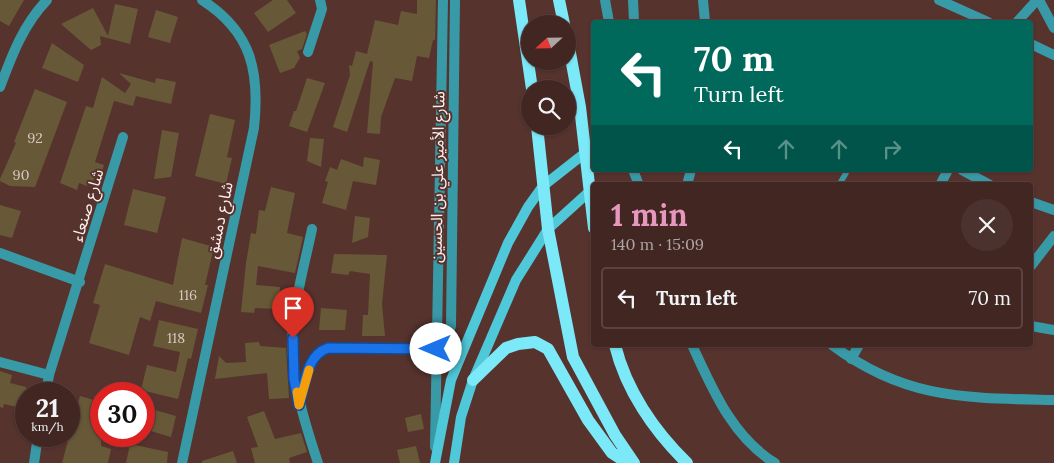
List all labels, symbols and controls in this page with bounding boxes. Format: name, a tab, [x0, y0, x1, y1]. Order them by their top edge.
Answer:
north arrow	[521, 15, 576, 70]
map controls	[521, 15, 576, 135]
text: 70 m	[694, 36, 774, 81]
icon: left	[611, 40, 676, 105]
button: search	[521, 80, 576, 135]
text: Turn left	[694, 80, 784, 108]
street label: شارع الأمير علي بن الحسين	[426, 91, 451, 263]
house number: 92	[27, 129, 43, 147]
icon: left	[719, 135, 747, 163]
icon: ahead	[772, 135, 800, 163]
icon: ahead	[825, 135, 853, 163]
icon: right	[878, 135, 906, 163]
house number: 90	[13, 166, 29, 184]
street label: شارع صنعاء	[66, 166, 110, 245]
street label: شارع دمشق	[201, 180, 240, 261]
text: 1 min	[611, 196, 688, 234]
button: close	[961, 199, 1013, 251]
text: 140 m · 15:09	[611, 234, 704, 254]
icon: left	[613, 284, 641, 312]
house number: 116	[179, 286, 197, 304]
text: Turn left	[656, 286, 737, 310]
text: 70 m	[968, 286, 1011, 310]
pin	[272, 287, 314, 338]
icon: arrive	[279, 294, 307, 322]
position arrow	[409, 322, 461, 374]
house number: 118	[167, 329, 185, 347]
speed limit sign: 30	[90, 382, 155, 447]
text: 21	[36, 392, 59, 424]
text: km/h	[31, 419, 64, 434]

